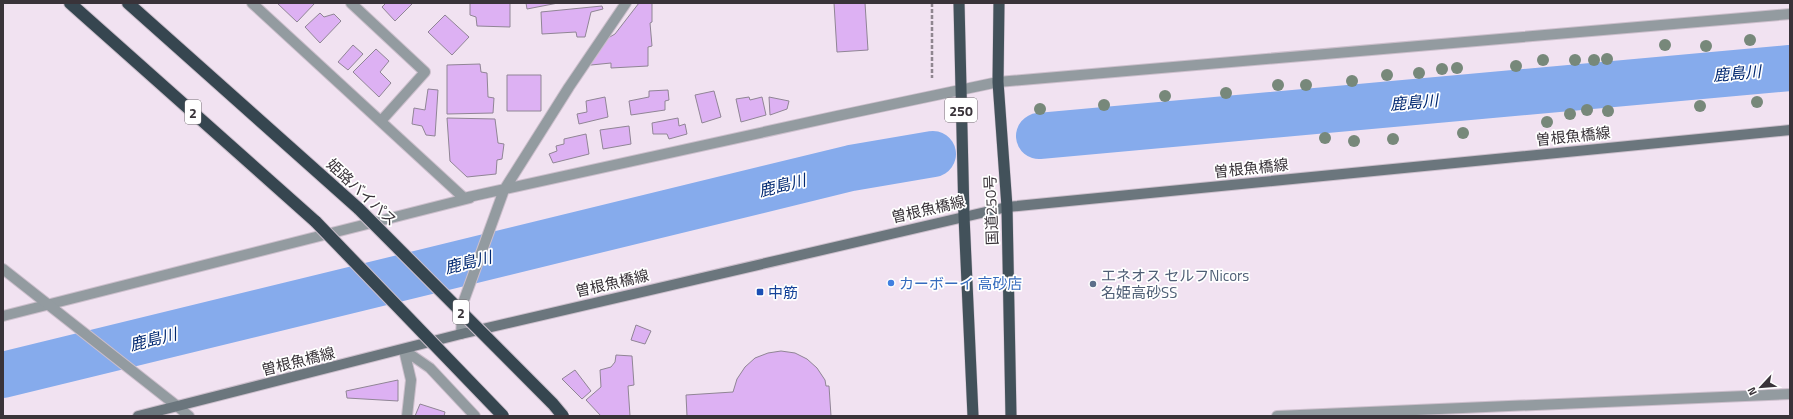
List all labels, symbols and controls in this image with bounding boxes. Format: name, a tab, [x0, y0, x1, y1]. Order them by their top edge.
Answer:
water label: 鹿島川	[1712, 59, 1764, 87]
water label: 鹿島川	[1389, 88, 1441, 116]
road number: 250	[945, 98, 977, 122]
road number: 2	[185, 100, 201, 124]
street label: 曽根魚橋線	[1534, 121, 1612, 151]
street label: 姫路バイパス	[321, 153, 403, 231]
street label: 曽根魚橋線	[1212, 153, 1290, 183]
water label: 鹿島川	[756, 167, 810, 202]
street label: 国道250号	[978, 175, 1004, 245]
street label: 曽根魚橋線	[889, 189, 967, 229]
water label: 鹿島川	[442, 244, 496, 279]
street label: 曽根魚橋線	[573, 263, 651, 303]
place label: エネオス セルフNicors 名姫高砂SS	[1101, 264, 1249, 304]
place label: カーボーイ 高砂店	[899, 272, 1022, 295]
marker: カーボーイ 高砂店	[886, 278, 896, 288]
marker: エネオス セルフNicors 名姫高砂SS	[1088, 279, 1098, 289]
place label: 中筋	[768, 281, 798, 304]
marker: 中筋	[755, 287, 765, 297]
road number: 2	[453, 300, 469, 324]
water label: 鹿島川	[127, 321, 181, 356]
street label: 曽根魚橋線	[259, 341, 337, 381]
north arrow	[1741, 367, 1781, 407]
text: N	[1743, 384, 1761, 398]

